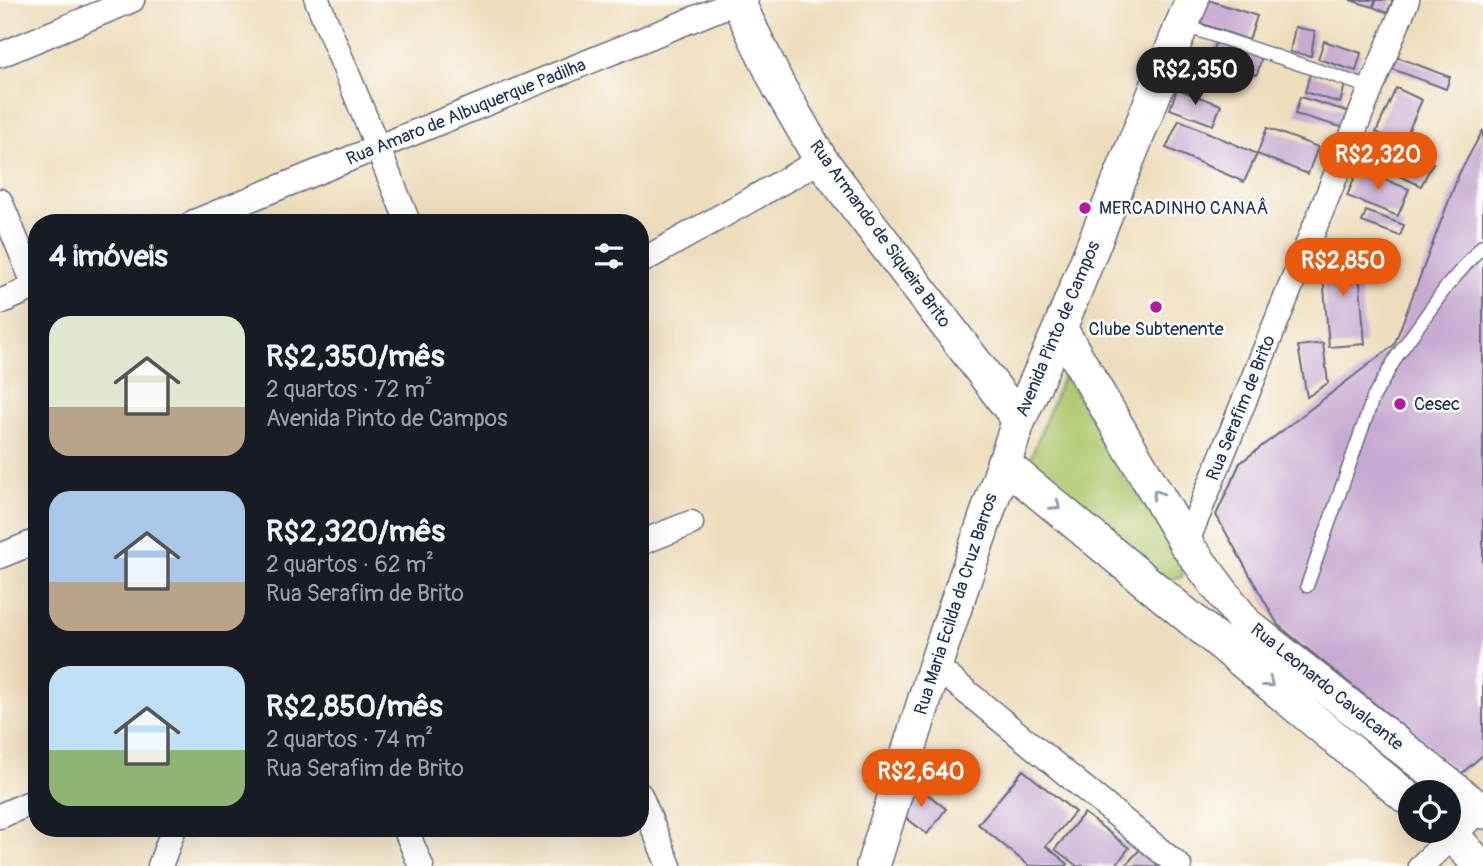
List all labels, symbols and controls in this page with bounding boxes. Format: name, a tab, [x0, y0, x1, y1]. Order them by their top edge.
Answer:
pin: R$2,350	[1130, 48, 1260, 107]
street label: Rua Amaro de Albuquerque Padilha	[343, 53, 589, 171]
text: R$2,350	[1152, 55, 1238, 84]
pin: R$2,320	[1313, 132, 1443, 192]
street label: Rua Armando de Siqueira Brito	[804, 136, 956, 333]
text: R$2,320	[1335, 140, 1421, 169]
place label: MERCADINHO CANAÂ	[1099, 197, 1268, 220]
marker: MERCADINHO CANAÂ	[1077, 200, 1093, 216]
icon: filters	[590, 237, 628, 275]
text: 4 imóveis	[49, 238, 168, 275]
street label: Avenida Pinto de Campos	[1010, 238, 1106, 420]
pin: R$2,850	[1278, 238, 1408, 298]
text: R$2,850	[1301, 246, 1385, 275]
marker: Clube Subtenente	[1148, 299, 1164, 315]
place label: Clube Subtenente	[1088, 318, 1224, 341]
street label: Rua Serafim de Brito	[1201, 332, 1281, 484]
text: R$2,350/mês	[266, 338, 444, 375]
icon: home	[105, 344, 189, 428]
text: 2 quartos · 72 m²	[266, 375, 433, 404]
place label: Cesec	[1414, 393, 1460, 416]
marker: Cesec	[1392, 396, 1408, 412]
text: Avenida Pinto de Campos	[266, 404, 507, 433]
one-way arrow	[1152, 488, 1165, 501]
street label: Rua Maria Ecilda da Cruz Barros	[909, 490, 1003, 718]
one-way arrow	[1048, 498, 1060, 511]
text: R$2,320/mês	[266, 513, 445, 550]
icon: home	[105, 519, 189, 603]
text: 2 quartos · 62 m²	[266, 550, 434, 579]
text: Rua Serafim de Brito	[266, 579, 464, 608]
street label: Rua Leonardo Cavalcante	[1246, 618, 1408, 756]
one-way arrow	[1261, 674, 1274, 687]
text: R$2,850/mês	[266, 688, 443, 725]
icon: home	[105, 694, 189, 778]
text: 2 quartos · 74 m²	[266, 725, 433, 754]
pin: R$2,640	[856, 750, 986, 809]
text: Rua Serafim de Brito	[266, 754, 464, 783]
text: R$2,640	[878, 757, 964, 786]
map controls	[1398, 780, 1461, 843]
button: locate	[1398, 780, 1461, 843]

